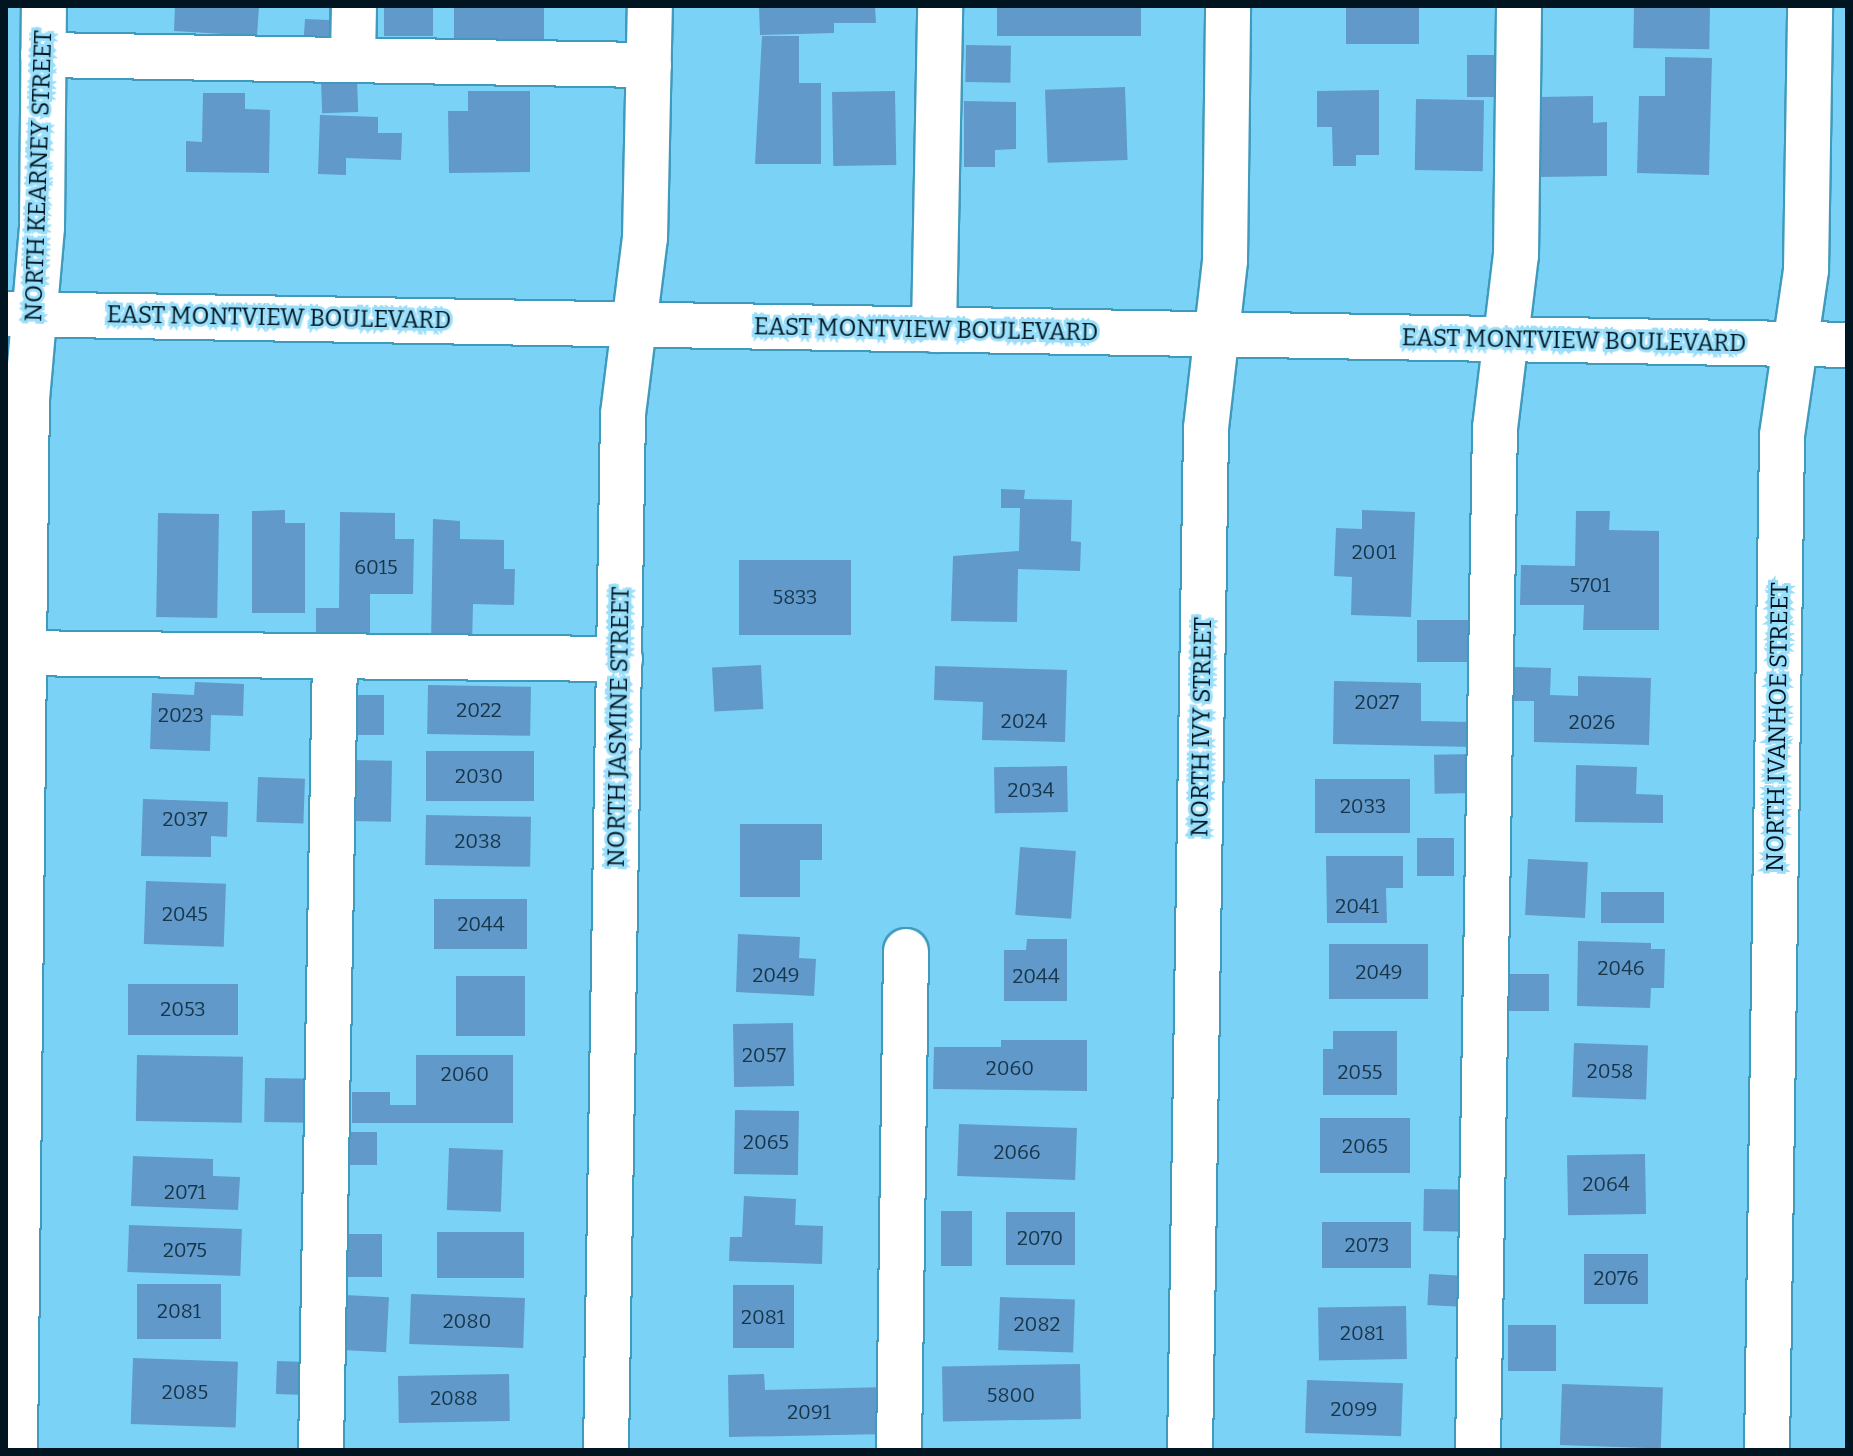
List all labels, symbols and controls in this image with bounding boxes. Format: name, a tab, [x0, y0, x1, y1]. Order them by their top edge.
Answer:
street label: NORTH KEARNEY STREET	[20, 30, 58, 322]
street label: EAST MONTVIEW BOULEVARD	[107, 301, 451, 335]
street label: EAST MONTVIEW BOULEVARD	[754, 313, 1098, 347]
street label: EAST MONTVIEW BOULEVARD	[1402, 324, 1746, 358]
house number: 2001	[1352, 540, 1396, 564]
house number: 6015	[354, 555, 398, 579]
house number: 5701	[1570, 573, 1610, 597]
street label: NORTH IVANHOE STREET	[1761, 582, 1795, 872]
house number: 5833	[773, 585, 817, 609]
street label: NORTH JASMINE STREET	[602, 586, 636, 868]
street label: NORTH IVY STREET	[1186, 617, 1218, 837]
house number: 2027	[1355, 690, 1399, 714]
house number: 2022	[456, 698, 502, 722]
house number: 2023	[158, 703, 204, 727]
house number: 2024	[1001, 709, 1047, 733]
house number: 2026	[1569, 710, 1615, 734]
house number: 2030	[455, 764, 503, 788]
house number: 2034	[1008, 778, 1054, 802]
house number: 2033	[1340, 794, 1386, 818]
house number: 2037	[162, 807, 208, 831]
house number: 2038	[454, 829, 502, 853]
house number: 2041	[1335, 894, 1379, 918]
house number: 2045	[162, 902, 208, 926]
house number: 2044	[457, 912, 505, 936]
house number: 2046	[1597, 956, 1645, 980]
house number: 2049	[1355, 960, 1403, 984]
house number: 2049	[752, 963, 800, 987]
house number: 2044	[1012, 964, 1060, 988]
house number: 2053	[160, 997, 206, 1021]
house number: 2057	[742, 1043, 786, 1067]
house number: 2060	[986, 1056, 1034, 1080]
house number: 2058	[1587, 1059, 1633, 1083]
house number: 2055	[1337, 1060, 1383, 1084]
house number: 2060	[441, 1062, 489, 1086]
house number: 2065	[743, 1130, 789, 1154]
house number: 2065	[1342, 1134, 1388, 1158]
house number: 2066	[993, 1140, 1041, 1164]
house number: 2064	[1582, 1172, 1630, 1196]
house number: 2071	[164, 1180, 206, 1204]
house number: 2070	[1017, 1226, 1063, 1250]
house number: 2073	[1345, 1233, 1389, 1257]
house number: 2075	[163, 1238, 207, 1262]
house number: 2076	[1593, 1266, 1639, 1290]
house number: 2081	[157, 1299, 201, 1323]
house number: 2081	[741, 1305, 785, 1329]
house number: 2080	[443, 1309, 491, 1333]
house number: 2082	[1014, 1312, 1060, 1336]
house number: 2081	[1340, 1321, 1384, 1345]
house number: 2085	[162, 1380, 208, 1404]
house number: 5800	[987, 1383, 1035, 1407]
house number: 2088	[430, 1386, 478, 1410]
house number: 2099	[1330, 1397, 1378, 1421]
house number: 2091	[787, 1400, 831, 1424]

